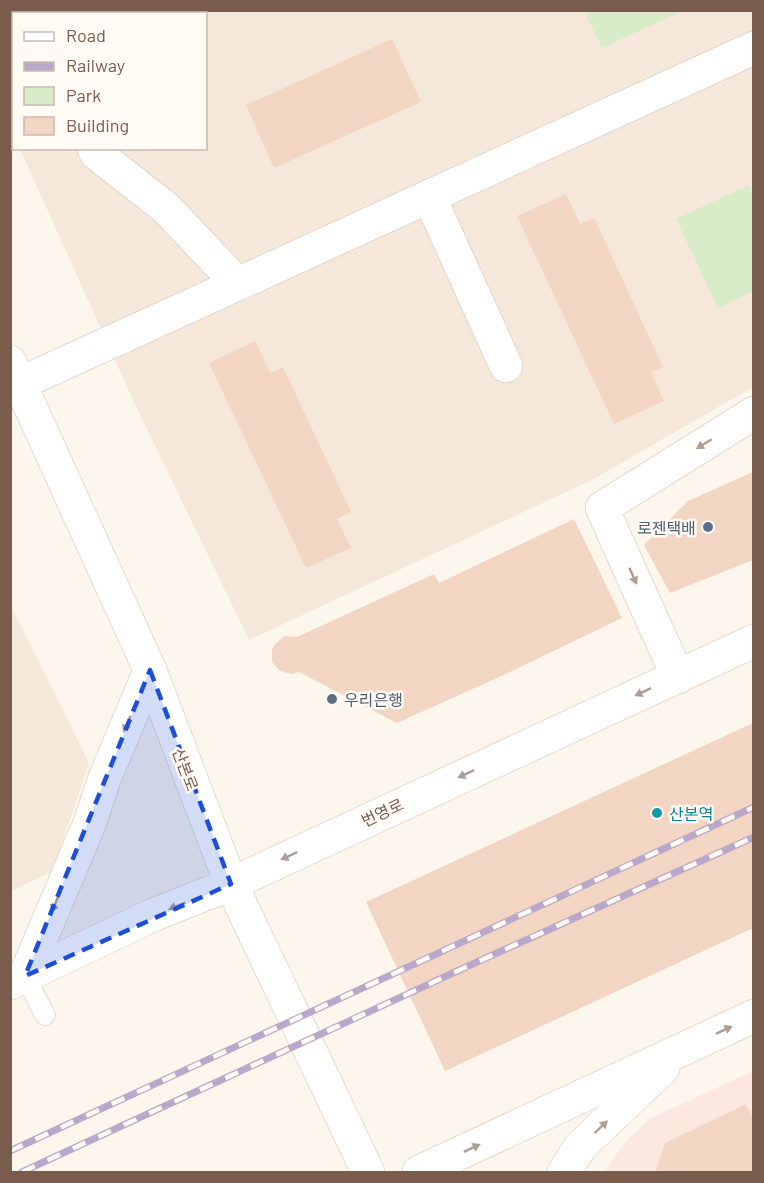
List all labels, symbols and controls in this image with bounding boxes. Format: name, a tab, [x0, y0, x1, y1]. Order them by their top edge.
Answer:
legend	[12, 12, 207, 150]
text: Road	[66, 24, 106, 46]
text: Railway	[66, 54, 125, 76]
text: Park	[66, 84, 101, 106]
text: Building	[66, 114, 129, 136]
one-way arrow	[696, 438, 712, 449]
place label: 로젠택배	[637, 518, 696, 537]
marker: 로젠택배	[701, 520, 715, 534]
one-way arrow	[628, 568, 638, 586]
one-way arrow	[635, 688, 652, 697]
place label: 우리은행	[344, 690, 403, 709]
marker: 우리은행	[325, 692, 339, 706]
one-way arrow	[122, 715, 132, 733]
street label: 산본로	[169, 745, 203, 793]
one-way arrow	[458, 769, 475, 778]
street label: 번영로	[358, 794, 406, 830]
place label: 산본역	[669, 804, 713, 823]
marker: 산본역	[650, 806, 664, 820]
one-way arrow	[281, 852, 298, 861]
one-way arrow	[50, 896, 60, 914]
one-way arrow	[168, 902, 186, 911]
one-way arrow	[716, 1025, 733, 1034]
one-way arrow	[593, 1121, 607, 1135]
one-way arrow	[463, 1143, 481, 1153]

